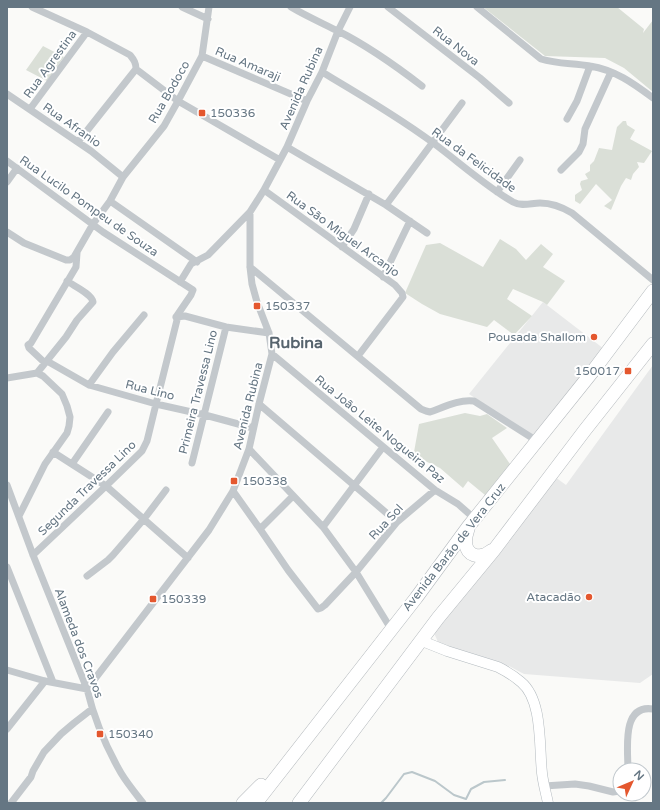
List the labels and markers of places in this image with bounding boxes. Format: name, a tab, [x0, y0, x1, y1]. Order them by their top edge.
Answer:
place label: 150336	[210, 106, 255, 120]
marker: 150336	[197, 108, 207, 118]
place label: 150337	[265, 299, 310, 313]
marker: 150337	[252, 301, 262, 311]
place label: Pousada Shallom	[488, 330, 586, 344]
marker: Pousada Shallom	[589, 332, 599, 342]
place label: 150017	[575, 364, 620, 378]
marker: 150017	[623, 366, 633, 376]
place label: 150338	[242, 474, 287, 488]
marker: 150338	[229, 476, 239, 486]
place label: Atacadão	[526, 590, 581, 604]
place label: 150339	[161, 592, 206, 606]
marker: Atacadão	[584, 592, 594, 602]
marker: 150339	[148, 594, 158, 604]
place label: 150340	[108, 727, 154, 741]
marker: 150340	[95, 729, 105, 739]

